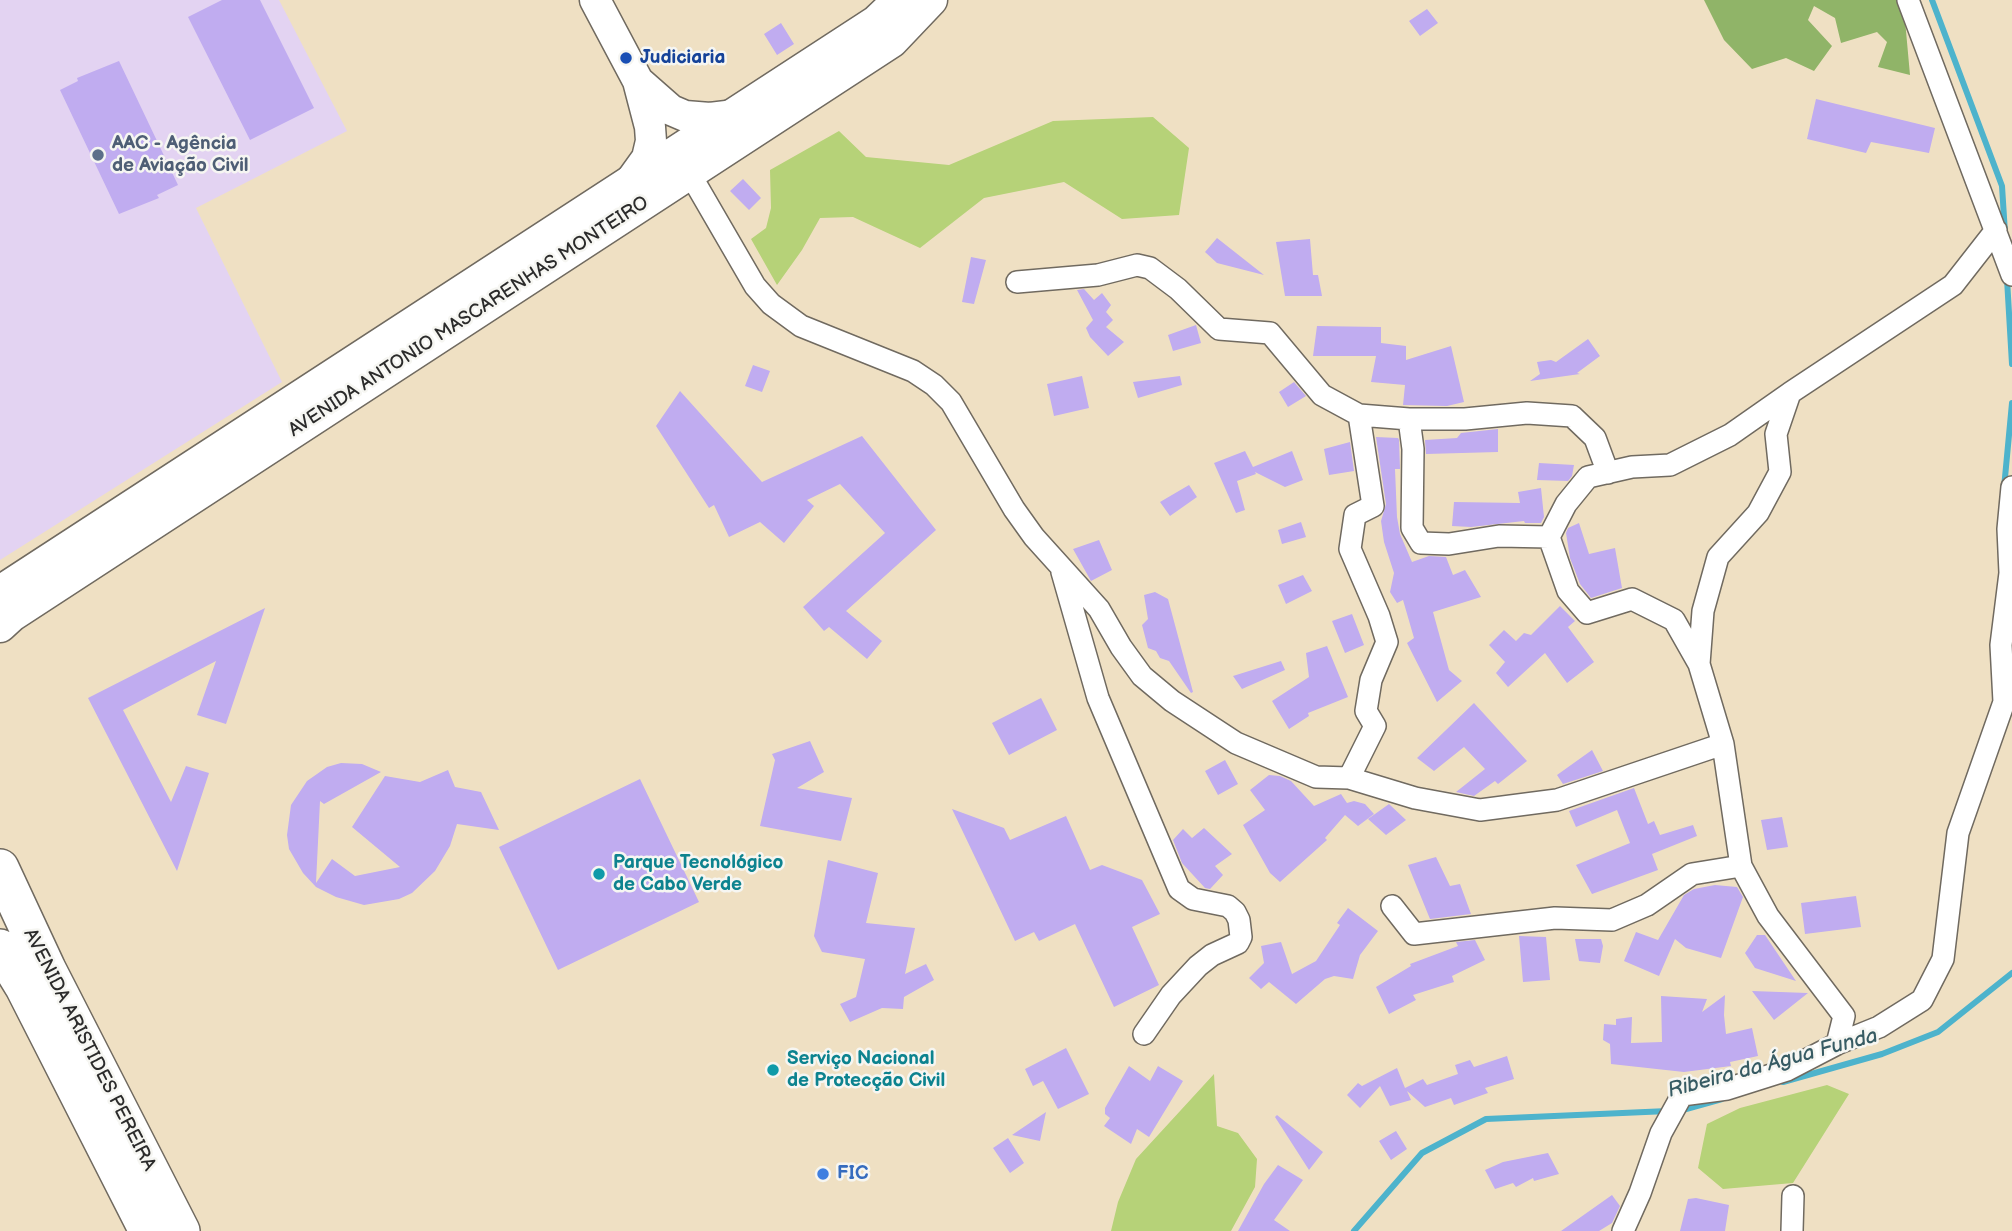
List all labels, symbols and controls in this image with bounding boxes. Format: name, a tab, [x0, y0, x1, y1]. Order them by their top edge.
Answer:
place label: Judiciaria	[640, 47, 725, 69]
marker: Judiciaria	[618, 50, 634, 66]
place label: AAC - Agência de Aviação Civil	[112, 133, 249, 177]
marker: AAC - Agência de Aviação Civil	[90, 147, 106, 163]
street label: AVENIDA ANTONIO MASCARENHAS MONTEIRO	[285, 192, 653, 442]
place label: Parque Tecnológico de Cabo Verde	[613, 852, 783, 896]
marker: Parque Tecnológico de Cabo Verde	[591, 866, 607, 882]
street label: AVENIDA ARISTIDES PEREIRA	[18, 925, 160, 1175]
water label: Ribeira da Água Funda	[1665, 1024, 1881, 1104]
place label: Serviço Nacional de Protecção Civil	[787, 1048, 945, 1092]
marker: Serviço Nacional de Protecção Civil	[765, 1062, 781, 1078]
place label: FIC	[837, 1163, 868, 1185]
marker: FIC	[815, 1166, 831, 1182]

